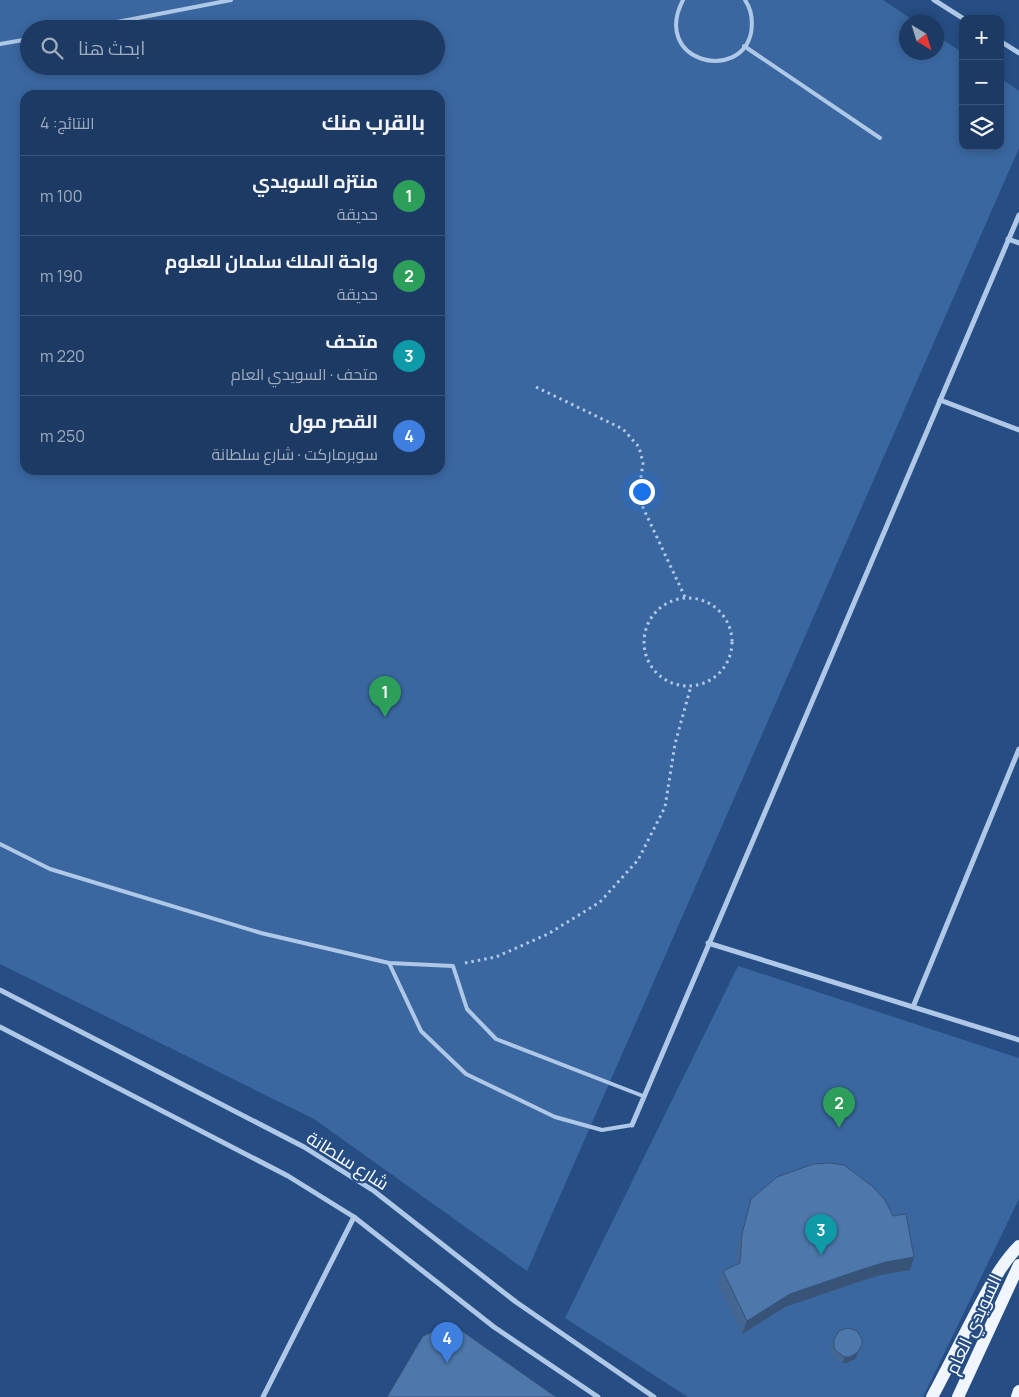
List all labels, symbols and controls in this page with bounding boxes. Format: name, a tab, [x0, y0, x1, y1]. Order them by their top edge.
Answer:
north arrow	[899, 15, 944, 60]
map controls	[959, 15, 1004, 150]
button: +	[959, 15, 1004, 60]
search box	[20, 20, 445, 75]
icon: search	[38, 34, 66, 62]
text: ابحث هنا	[78, 35, 145, 61]
button: −	[959, 60, 1004, 105]
button: layers	[959, 105, 1004, 150]
text: بالقرب منك	[322, 108, 425, 136]
text: النتائج: 4	[40, 112, 95, 134]
text: منتزه السويدي	[252, 168, 378, 194]
text: 100 m	[40, 185, 83, 207]
text: 1	[406, 185, 413, 207]
text: حديقة	[337, 203, 378, 225]
text: واحة الملك سلمان للعلوم	[165, 248, 378, 274]
text: 190 m	[40, 265, 83, 287]
text: 2	[404, 265, 414, 287]
text: حديقة	[337, 283, 378, 305]
text: متحف	[325, 328, 378, 354]
text: 220 m	[40, 345, 85, 367]
text: 3	[404, 345, 414, 367]
text: متحف · السويدي العام	[231, 363, 378, 385]
text: القصر مول	[289, 408, 378, 434]
text: 250 m	[40, 425, 85, 447]
text: 4	[404, 425, 414, 447]
text: سوبرماركت · شارع سلطانة	[212, 443, 378, 465]
your location	[629, 479, 655, 505]
pin: 1	[369, 676, 401, 717]
pin: 2	[823, 1087, 855, 1128]
street label: شارع سلطانة	[302, 1125, 394, 1196]
pin: 3	[805, 1214, 837, 1255]
street label: السويدي العام	[939, 1270, 1009, 1379]
pin: 4	[431, 1322, 463, 1363]

